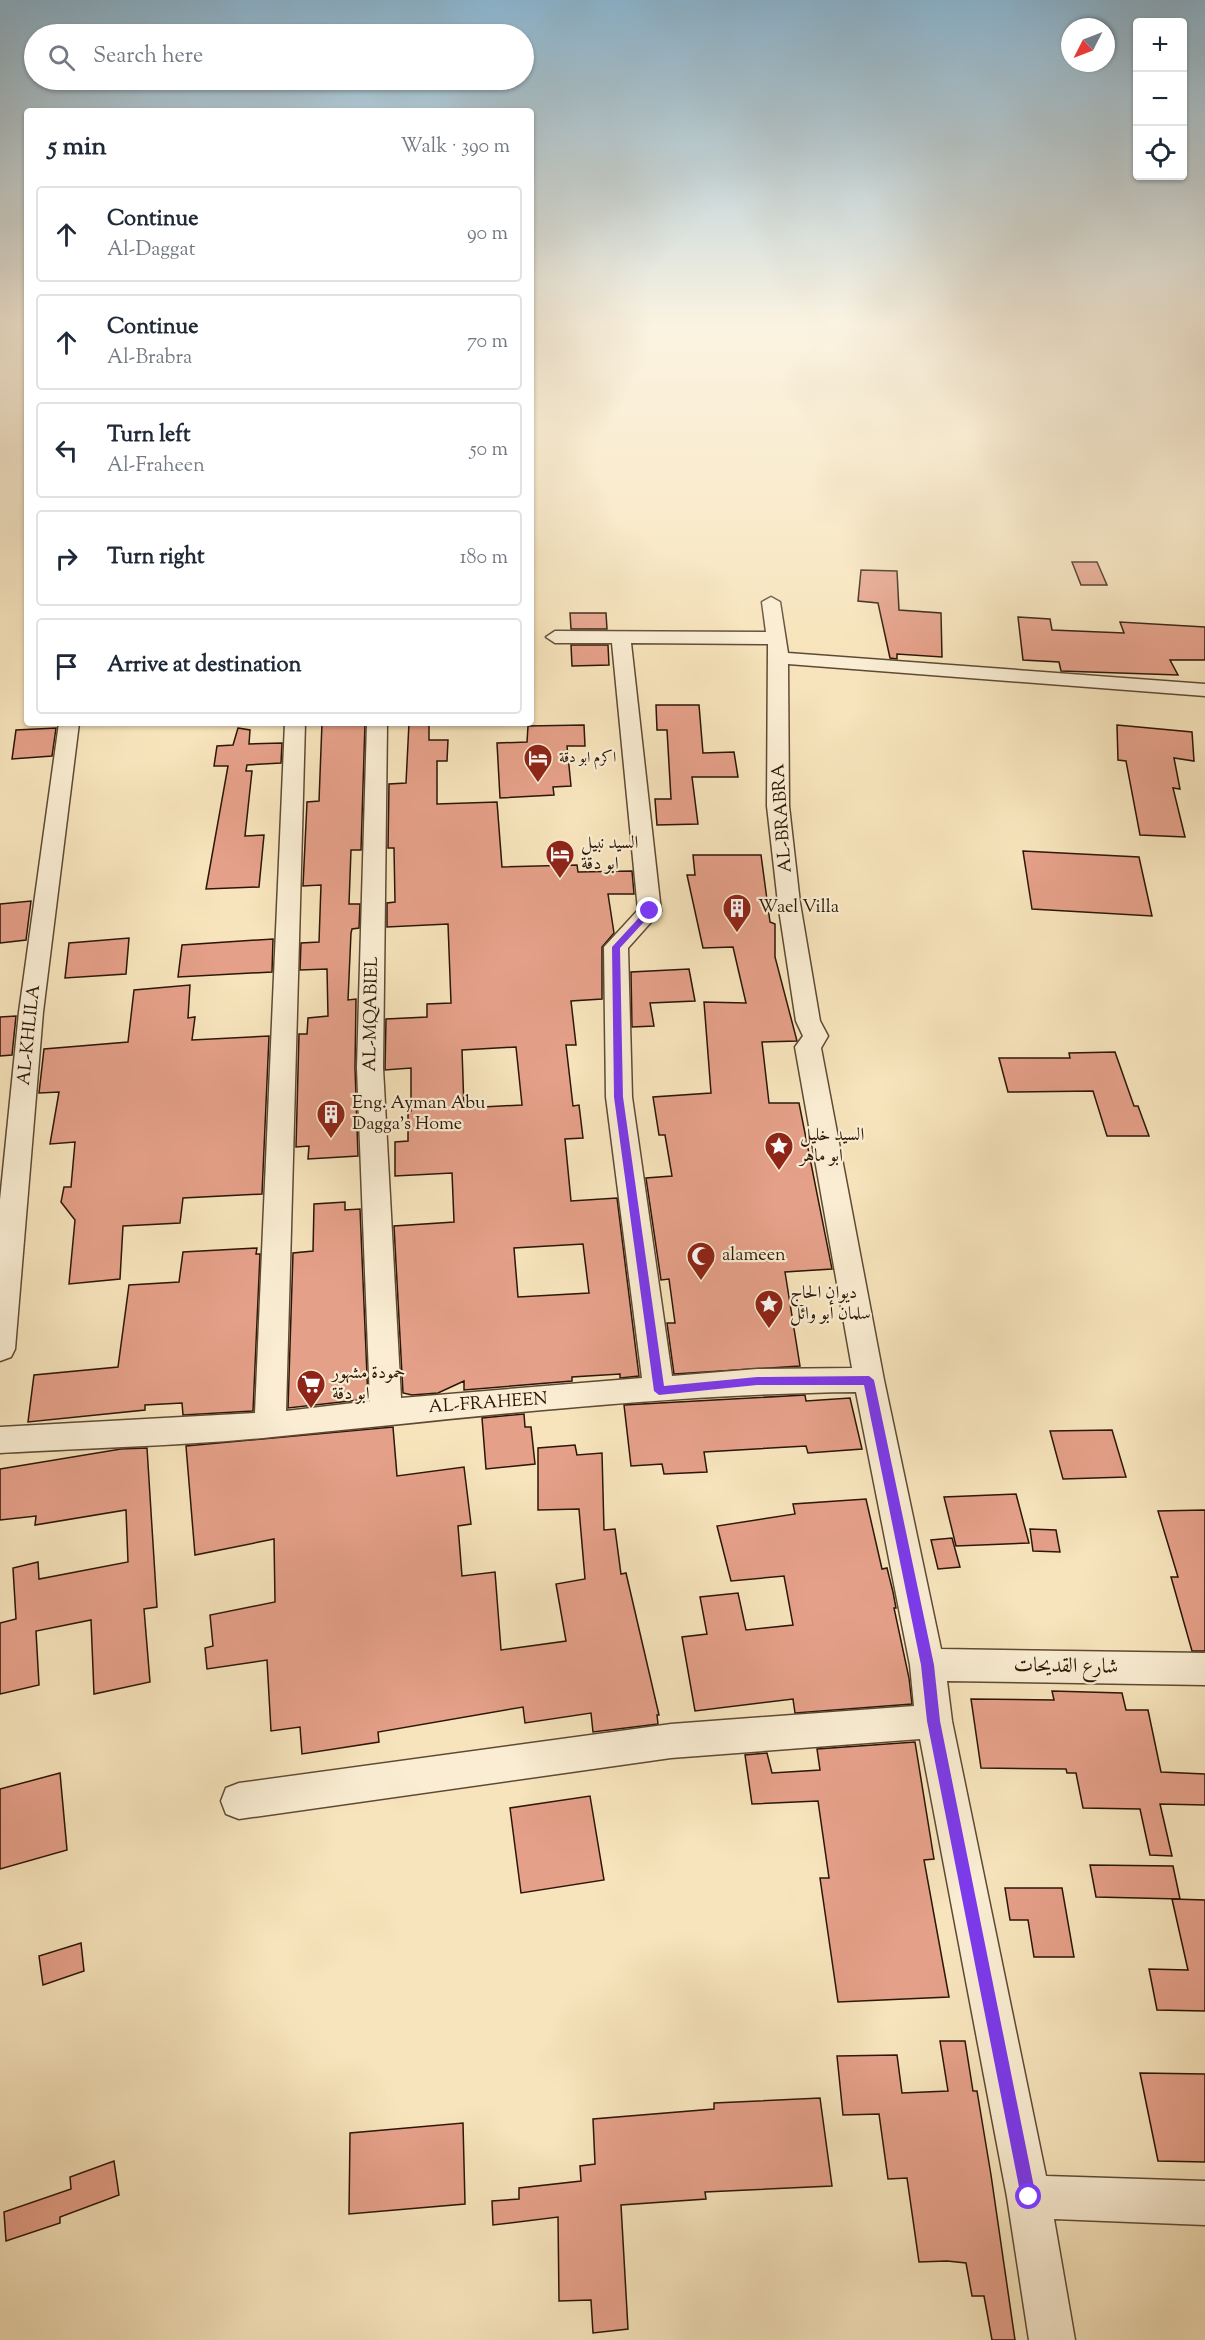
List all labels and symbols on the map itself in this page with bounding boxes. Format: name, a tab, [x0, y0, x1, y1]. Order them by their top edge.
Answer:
north arrow	[1061, 18, 1115, 72]
hotel icon: اكرم ابو دقة	[522, 742, 554, 784]
place label: اكرم ابو دقة	[559, 748, 616, 770]
street label: AL-BRABRA	[766, 762, 800, 873]
place label: السيد نبيل ابو دقة	[581, 831, 639, 878]
hotel icon: السيد نبيل ابو دقة	[544, 838, 576, 880]
building icon: Wael Villa	[721, 892, 753, 934]
place label: Wael Villa	[758, 895, 839, 921]
route end	[636, 897, 662, 923]
street label: AL-MQABIEL	[358, 956, 386, 1072]
street label: AL-KHLILA	[12, 983, 48, 1087]
place label: Eng. Ayman Abu Dagga's Home	[352, 1091, 485, 1138]
building icon: Eng. Ayman Abu Dagga's Home	[315, 1098, 347, 1140]
place label: السيد خليل ابو ماهر	[798, 1123, 865, 1170]
place icon: السيد خليل ابو ماهر	[763, 1130, 795, 1172]
mosque icon: alameen	[685, 1240, 717, 1282]
place label: alameen	[722, 1243, 786, 1269]
place label: ديوان الحاج سلمان أبو وائل	[790, 1281, 871, 1328]
place icon: ديوان الحاج سلمان أبو وائل	[753, 1288, 785, 1330]
place label: حمودة مشهور ابو دقة	[330, 1361, 405, 1408]
supermarket icon: حمودة مشهور ابو دقة	[295, 1368, 327, 1410]
street label: AL-FRAHEEN	[428, 1387, 548, 1421]
street label: شارع القديحات	[1013, 1651, 1119, 1684]
route start	[1015, 2183, 1041, 2209]

